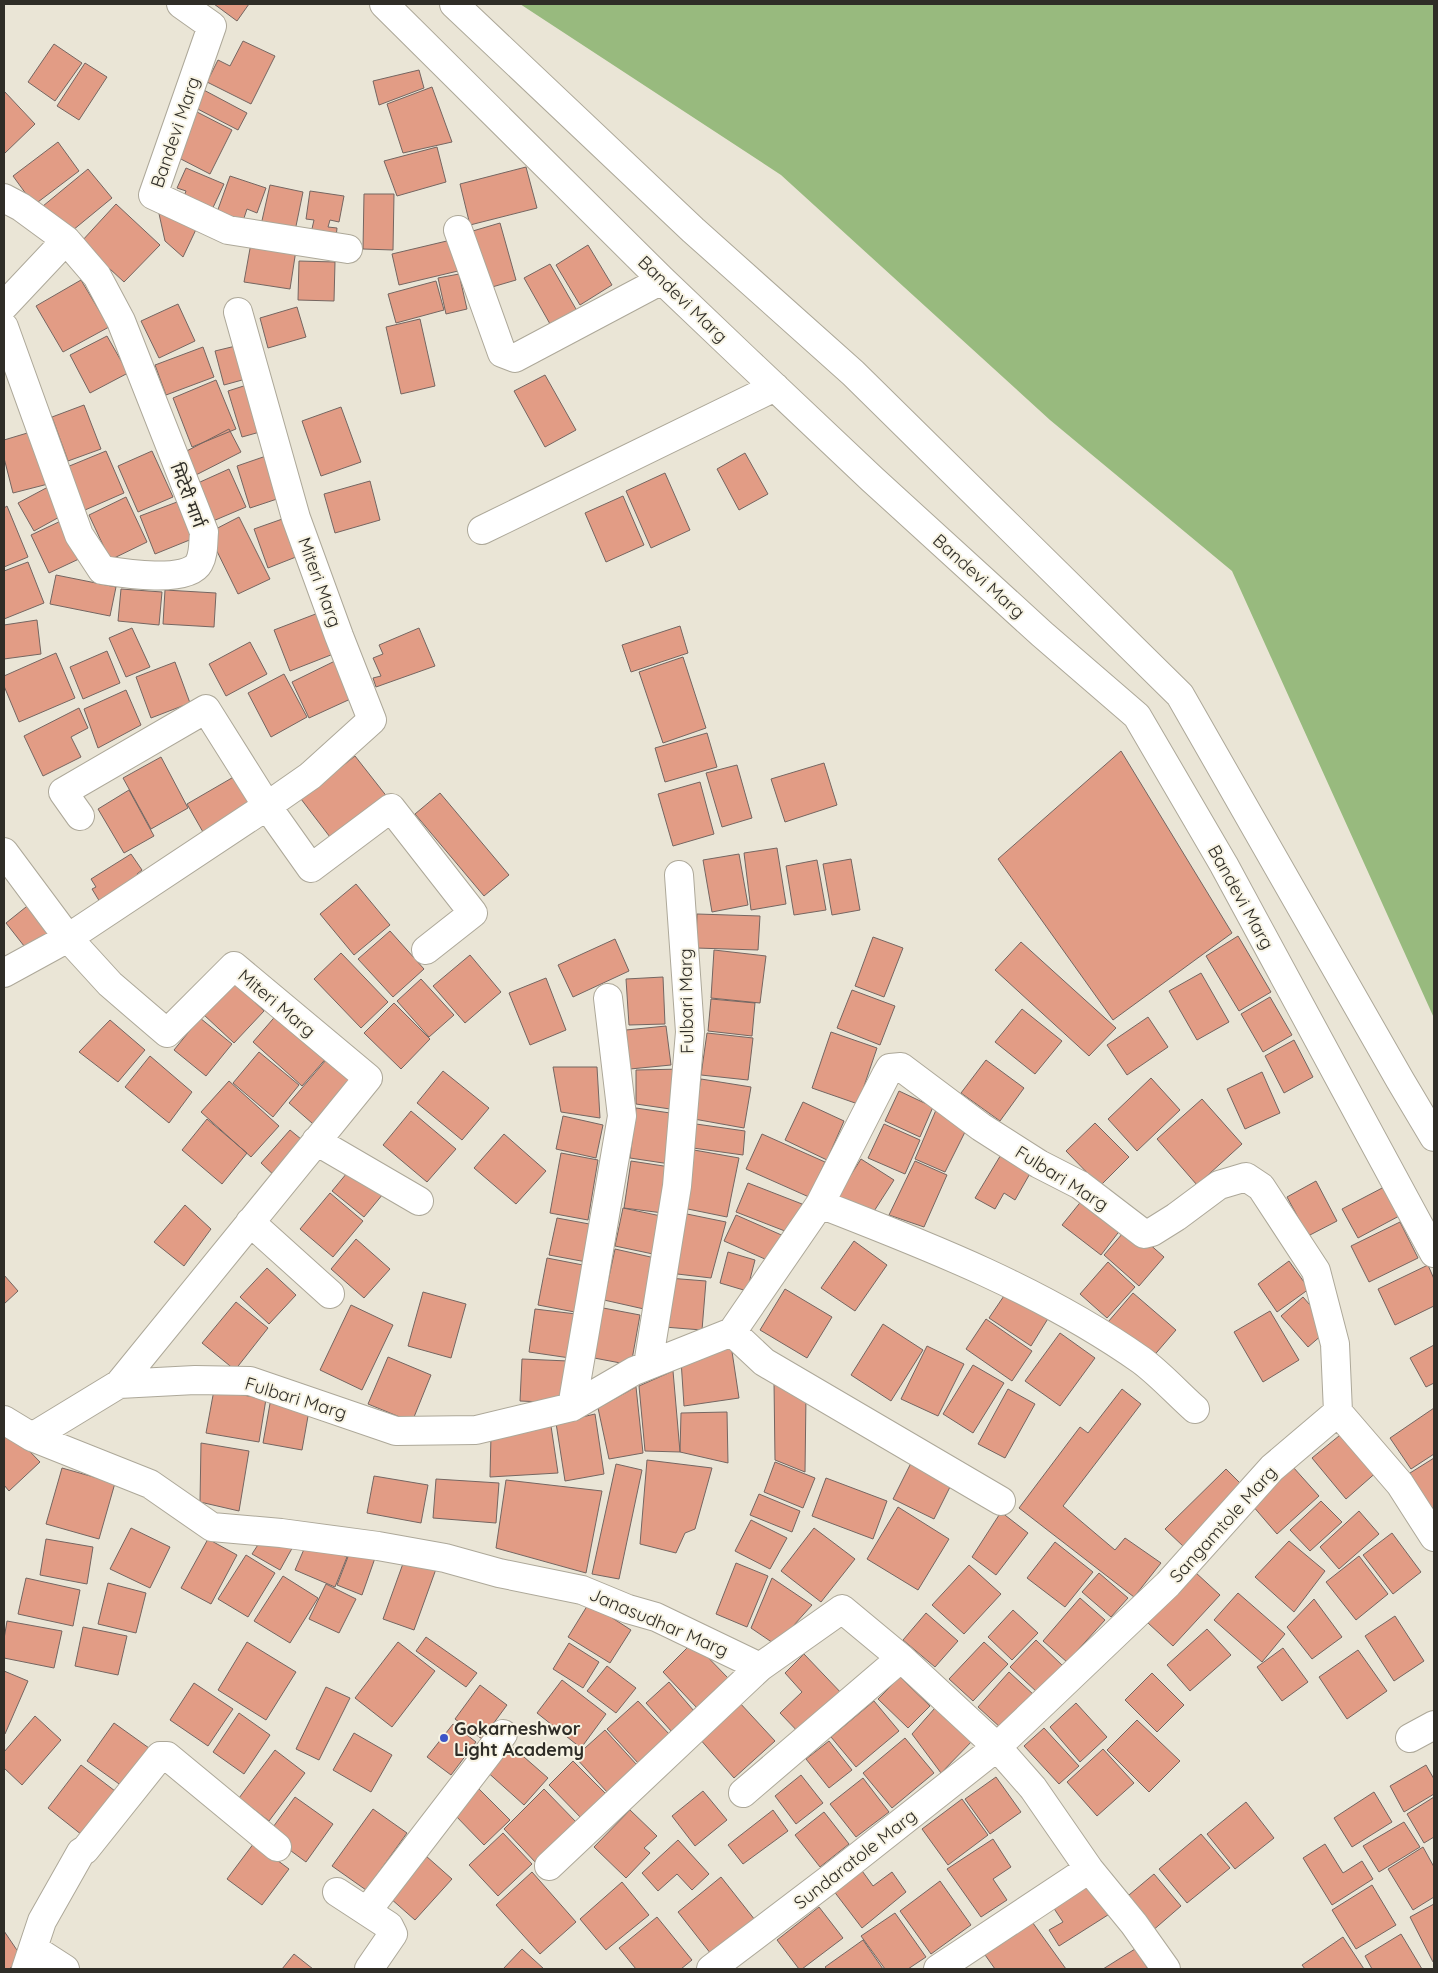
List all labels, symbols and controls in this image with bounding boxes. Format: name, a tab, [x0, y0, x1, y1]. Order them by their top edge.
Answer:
street label: Bandevi Marg	[145, 73, 205, 191]
street label: Bandevi Marg	[633, 250, 733, 348]
street label: मिटेरी मार्ग	[165, 460, 211, 531]
street label: Bandevi Marg	[928, 529, 1030, 623]
street label: Miteri Marg	[293, 534, 347, 630]
street label: Bandevi Marg	[1203, 841, 1279, 953]
street label: Fulbari Marg	[674, 948, 698, 1054]
street label: Miteri Marg	[233, 964, 321, 1042]
street label: Fulbari Marg	[1011, 1140, 1113, 1216]
street label: Fulbari Marg	[242, 1372, 350, 1424]
street label: Sangamtole Marg	[1164, 1461, 1282, 1587]
street label: Janasudhar Marg	[586, 1582, 732, 1662]
place label: Gokarneshwor Light Academy	[454, 1717, 584, 1761]
marker: Gokarneshwor Light Academy	[438, 1732, 450, 1744]
street label: Sundaratole Marg	[789, 1804, 921, 1914]

